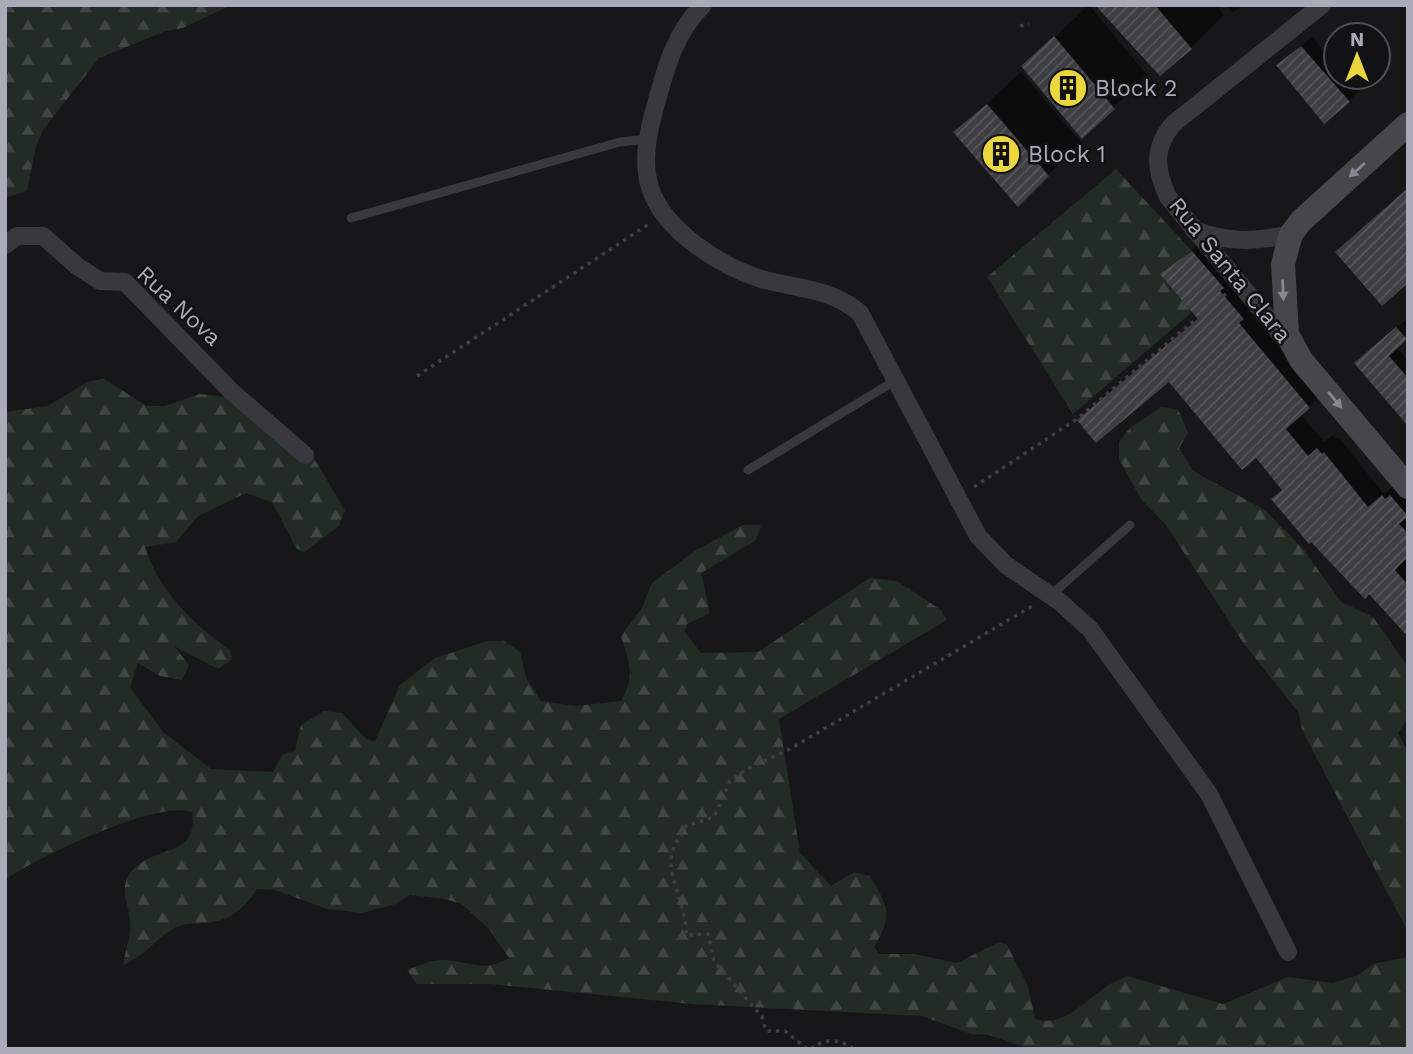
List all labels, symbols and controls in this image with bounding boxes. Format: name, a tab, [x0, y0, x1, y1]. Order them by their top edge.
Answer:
north arrow	[1322, 21, 1392, 91]
text: N	[1350, 28, 1364, 51]
building icon: Block 2	[1047, 67, 1089, 109]
place label: Block 2	[1095, 75, 1178, 102]
building icon: Block 1	[980, 133, 1022, 175]
place label: Block 1	[1028, 141, 1106, 168]
one-way arrow	[1348, 162, 1366, 178]
street label: Rua Santa Clara	[1163, 192, 1297, 348]
street label: Rua Nova	[131, 260, 227, 352]
one-way arrow	[1278, 280, 1289, 302]
one-way arrow	[1327, 391, 1342, 409]

